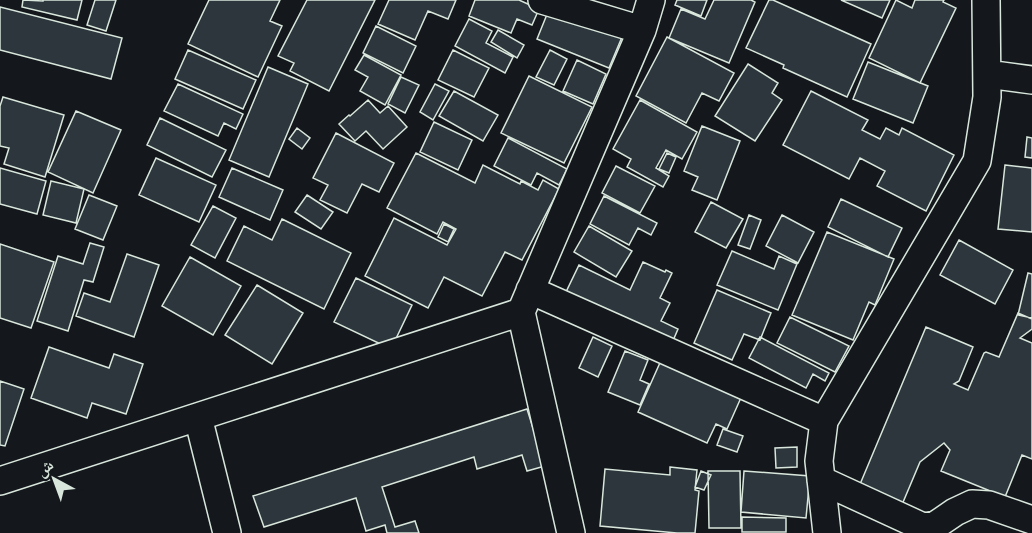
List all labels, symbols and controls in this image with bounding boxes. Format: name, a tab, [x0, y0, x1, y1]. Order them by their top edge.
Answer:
north arrow	[24, 449, 84, 509]
text: ش	[31, 455, 57, 481]

